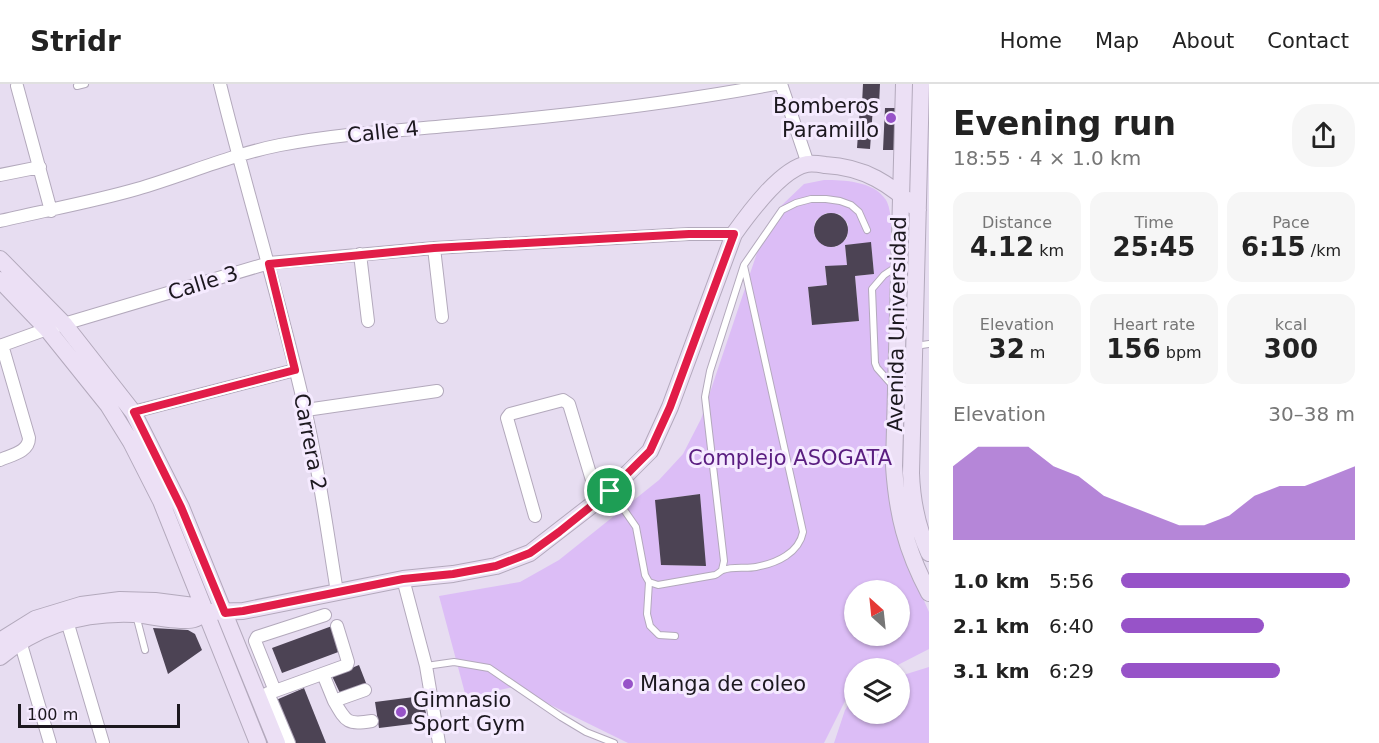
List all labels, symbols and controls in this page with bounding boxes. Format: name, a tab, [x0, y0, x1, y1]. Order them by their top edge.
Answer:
text: Stridr	[30, 25, 121, 58]
text: Home	[1000, 29, 1062, 53]
text: Map	[1095, 29, 1139, 53]
text: About	[1172, 29, 1234, 53]
text: Contact	[1267, 29, 1349, 53]
place label: Bomberos Paramillo	[773, 94, 879, 142]
text: Evening run	[953, 104, 1176, 143]
button: share	[1292, 104, 1355, 167]
marker: Bomberos Paramillo	[884, 111, 898, 125]
street label: Calle 4	[346, 116, 420, 148]
text: 18:55 · 4 × 1.0 km	[953, 146, 1141, 170]
text: Distance	[982, 213, 1052, 232]
text: Time	[1134, 213, 1174, 232]
text: Pace	[1272, 213, 1310, 232]
street label: Avenida Universidad	[883, 216, 911, 432]
text: 4.12	[970, 232, 1034, 262]
text: 25:45	[1113, 232, 1195, 262]
text: 6:15	[1241, 232, 1306, 262]
text: km	[1034, 241, 1064, 260]
text: /km	[1306, 241, 1341, 260]
street label: Calle 3	[165, 261, 241, 305]
text: Elevation	[980, 315, 1054, 334]
text: Heart rate	[1113, 315, 1195, 334]
text: kcal	[1275, 315, 1307, 334]
text: 32	[989, 334, 1025, 364]
text: 156	[1106, 334, 1161, 364]
text: 300	[1264, 334, 1318, 364]
text: m	[1025, 343, 1045, 362]
text: bpm	[1161, 343, 1202, 362]
street label: Carrera 2	[289, 391, 331, 493]
text: Elevation	[953, 402, 1046, 426]
text: 30–38 m	[1268, 402, 1355, 426]
park label: Complejo ASOGATA	[688, 446, 893, 470]
pin	[584, 465, 635, 516]
icon: arrive	[593, 474, 626, 507]
text: 1.0 km	[953, 569, 1030, 593]
text: 5:56	[1049, 569, 1094, 593]
north arrow	[844, 580, 910, 646]
map controls	[844, 580, 910, 724]
text: 2.1 km	[953, 614, 1030, 638]
text: 6:40	[1049, 614, 1094, 638]
button: layers	[844, 658, 910, 724]
text: 3.1 km	[953, 659, 1030, 683]
text: 6:29	[1049, 659, 1094, 683]
place label: Manga de coleo	[640, 672, 806, 696]
marker: Manga de coleo	[621, 677, 635, 691]
place label: Gimnasio Sport Gym	[413, 688, 525, 736]
scale bar	[18, 701, 180, 728]
text: 100 m	[27, 705, 78, 724]
marker: Gimnasio Sport Gym	[394, 705, 408, 719]

